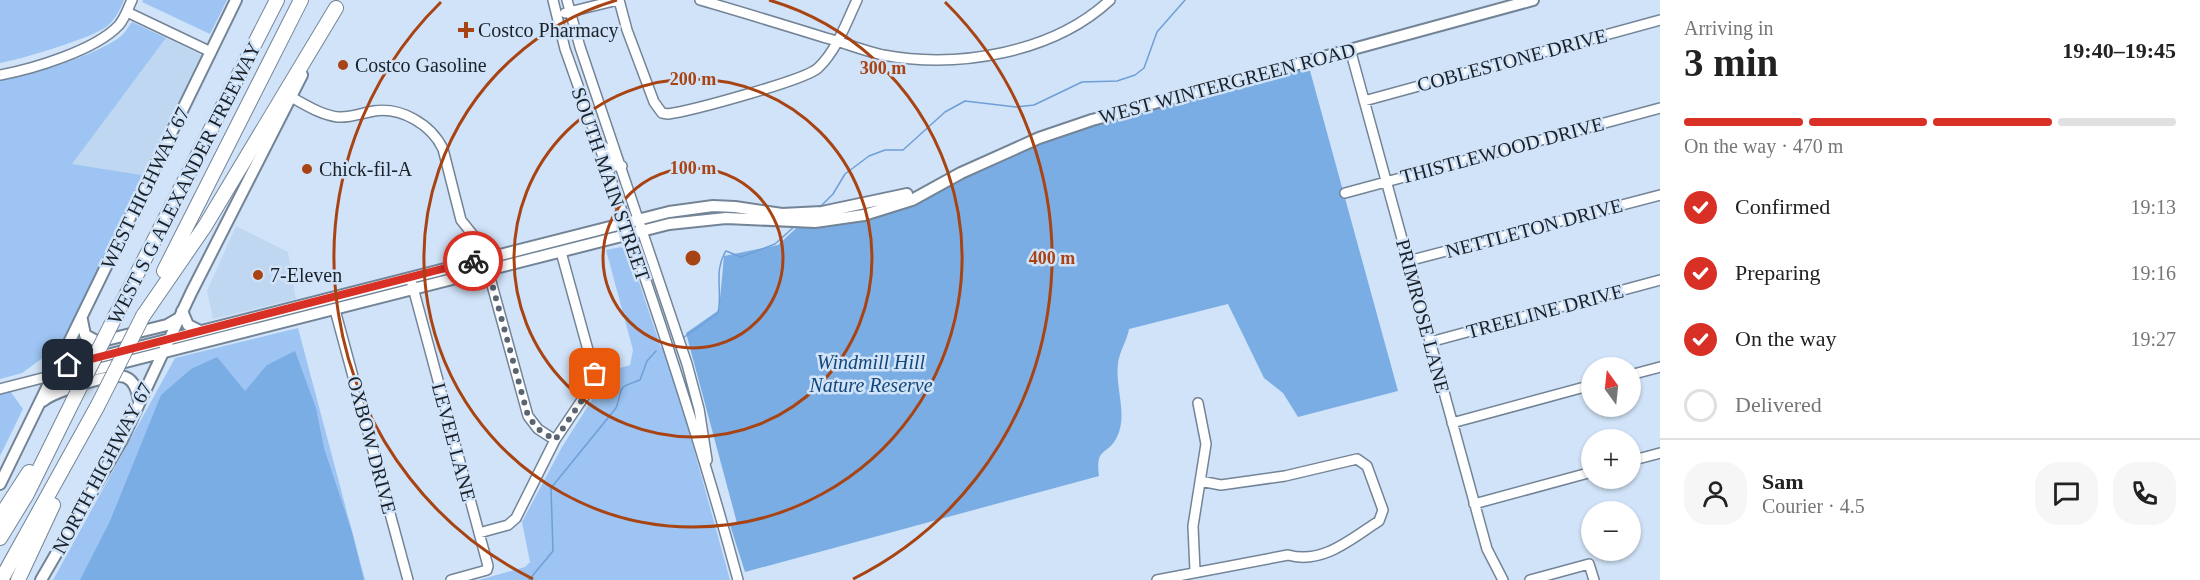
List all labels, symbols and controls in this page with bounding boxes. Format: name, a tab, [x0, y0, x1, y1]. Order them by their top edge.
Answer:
text: Arriving in	[1684, 17, 1773, 39]
place label: Costco Pharmacy	[478, 19, 619, 42]
marker: Costco Pharmacy	[459, 23, 473, 37]
street label: COBLESTONE DRIVE	[1415, 24, 1609, 96]
street label: WEST S G ALEXANDER FREEWAY	[103, 38, 265, 328]
street label: WEST WINTERGREEN ROAD	[1096, 38, 1358, 128]
text: 19:40–19:45	[2062, 38, 2176, 63]
text: 3 min	[1684, 41, 1778, 84]
place label: Costco Gasoline	[355, 54, 487, 76]
marker: Costco Gasoline	[336, 58, 350, 72]
text: 300 m	[860, 58, 906, 78]
text: 200 m	[670, 69, 716, 89]
street label: SOUTH MAIN STREET	[567, 84, 655, 284]
street label: WEST HIGHWAY 67	[96, 104, 194, 272]
street label: THISTLEWOOD DRIVE	[1398, 112, 1606, 188]
text: On the way · 470 m	[1684, 135, 1843, 157]
place label: Chick-fil-A	[319, 158, 413, 180]
text: 100 m	[670, 158, 716, 178]
marker: Chick-fil-A	[300, 162, 314, 176]
icon: check	[1684, 191, 1717, 224]
street label: NETTLETON DRIVE	[1443, 194, 1625, 262]
text: Confirmed	[1735, 194, 1830, 219]
text: 19:13	[2130, 196, 2176, 218]
courier	[443, 231, 503, 291]
street label: PRIMROSE LANE	[1392, 237, 1454, 395]
icon: bike	[457, 245, 490, 278]
centre of rings	[683, 248, 703, 268]
text: 400 m	[1029, 248, 1075, 268]
icon: check	[1684, 257, 1717, 290]
text: Preparing	[1735, 260, 1821, 285]
text: 19:16	[2130, 262, 2176, 284]
place label: 7-Eleven	[270, 264, 342, 286]
marker: 7-Eleven	[251, 268, 265, 282]
street label: TREELINE DRIVE	[1464, 279, 1626, 343]
icon: check	[1684, 323, 1717, 356]
text: On the way	[1735, 326, 1836, 351]
text: 19:27	[2130, 328, 2176, 350]
pin	[42, 339, 93, 390]
icon: home	[51, 348, 84, 381]
pin	[569, 348, 620, 399]
park label: Windmill Hill Nature Reserve	[808, 351, 933, 396]
icon: bag	[578, 357, 611, 390]
north arrow	[1581, 357, 1641, 417]
map controls	[1581, 357, 1641, 561]
street label: OXBOW DRIVE	[343, 374, 401, 516]
street label: NORTH HIGHWAY 67	[48, 379, 156, 557]
street label: LEVEE LANE	[428, 380, 480, 504]
text: Delivered	[1735, 392, 1822, 417]
button: +	[1581, 429, 1641, 489]
button: person	[1684, 462, 1747, 525]
button: chat	[2035, 462, 2098, 525]
button: phone	[2113, 462, 2176, 525]
text: Sam	[1762, 469, 1804, 494]
text: Courier · 4.5	[1762, 495, 1865, 517]
button: −	[1581, 501, 1641, 561]

